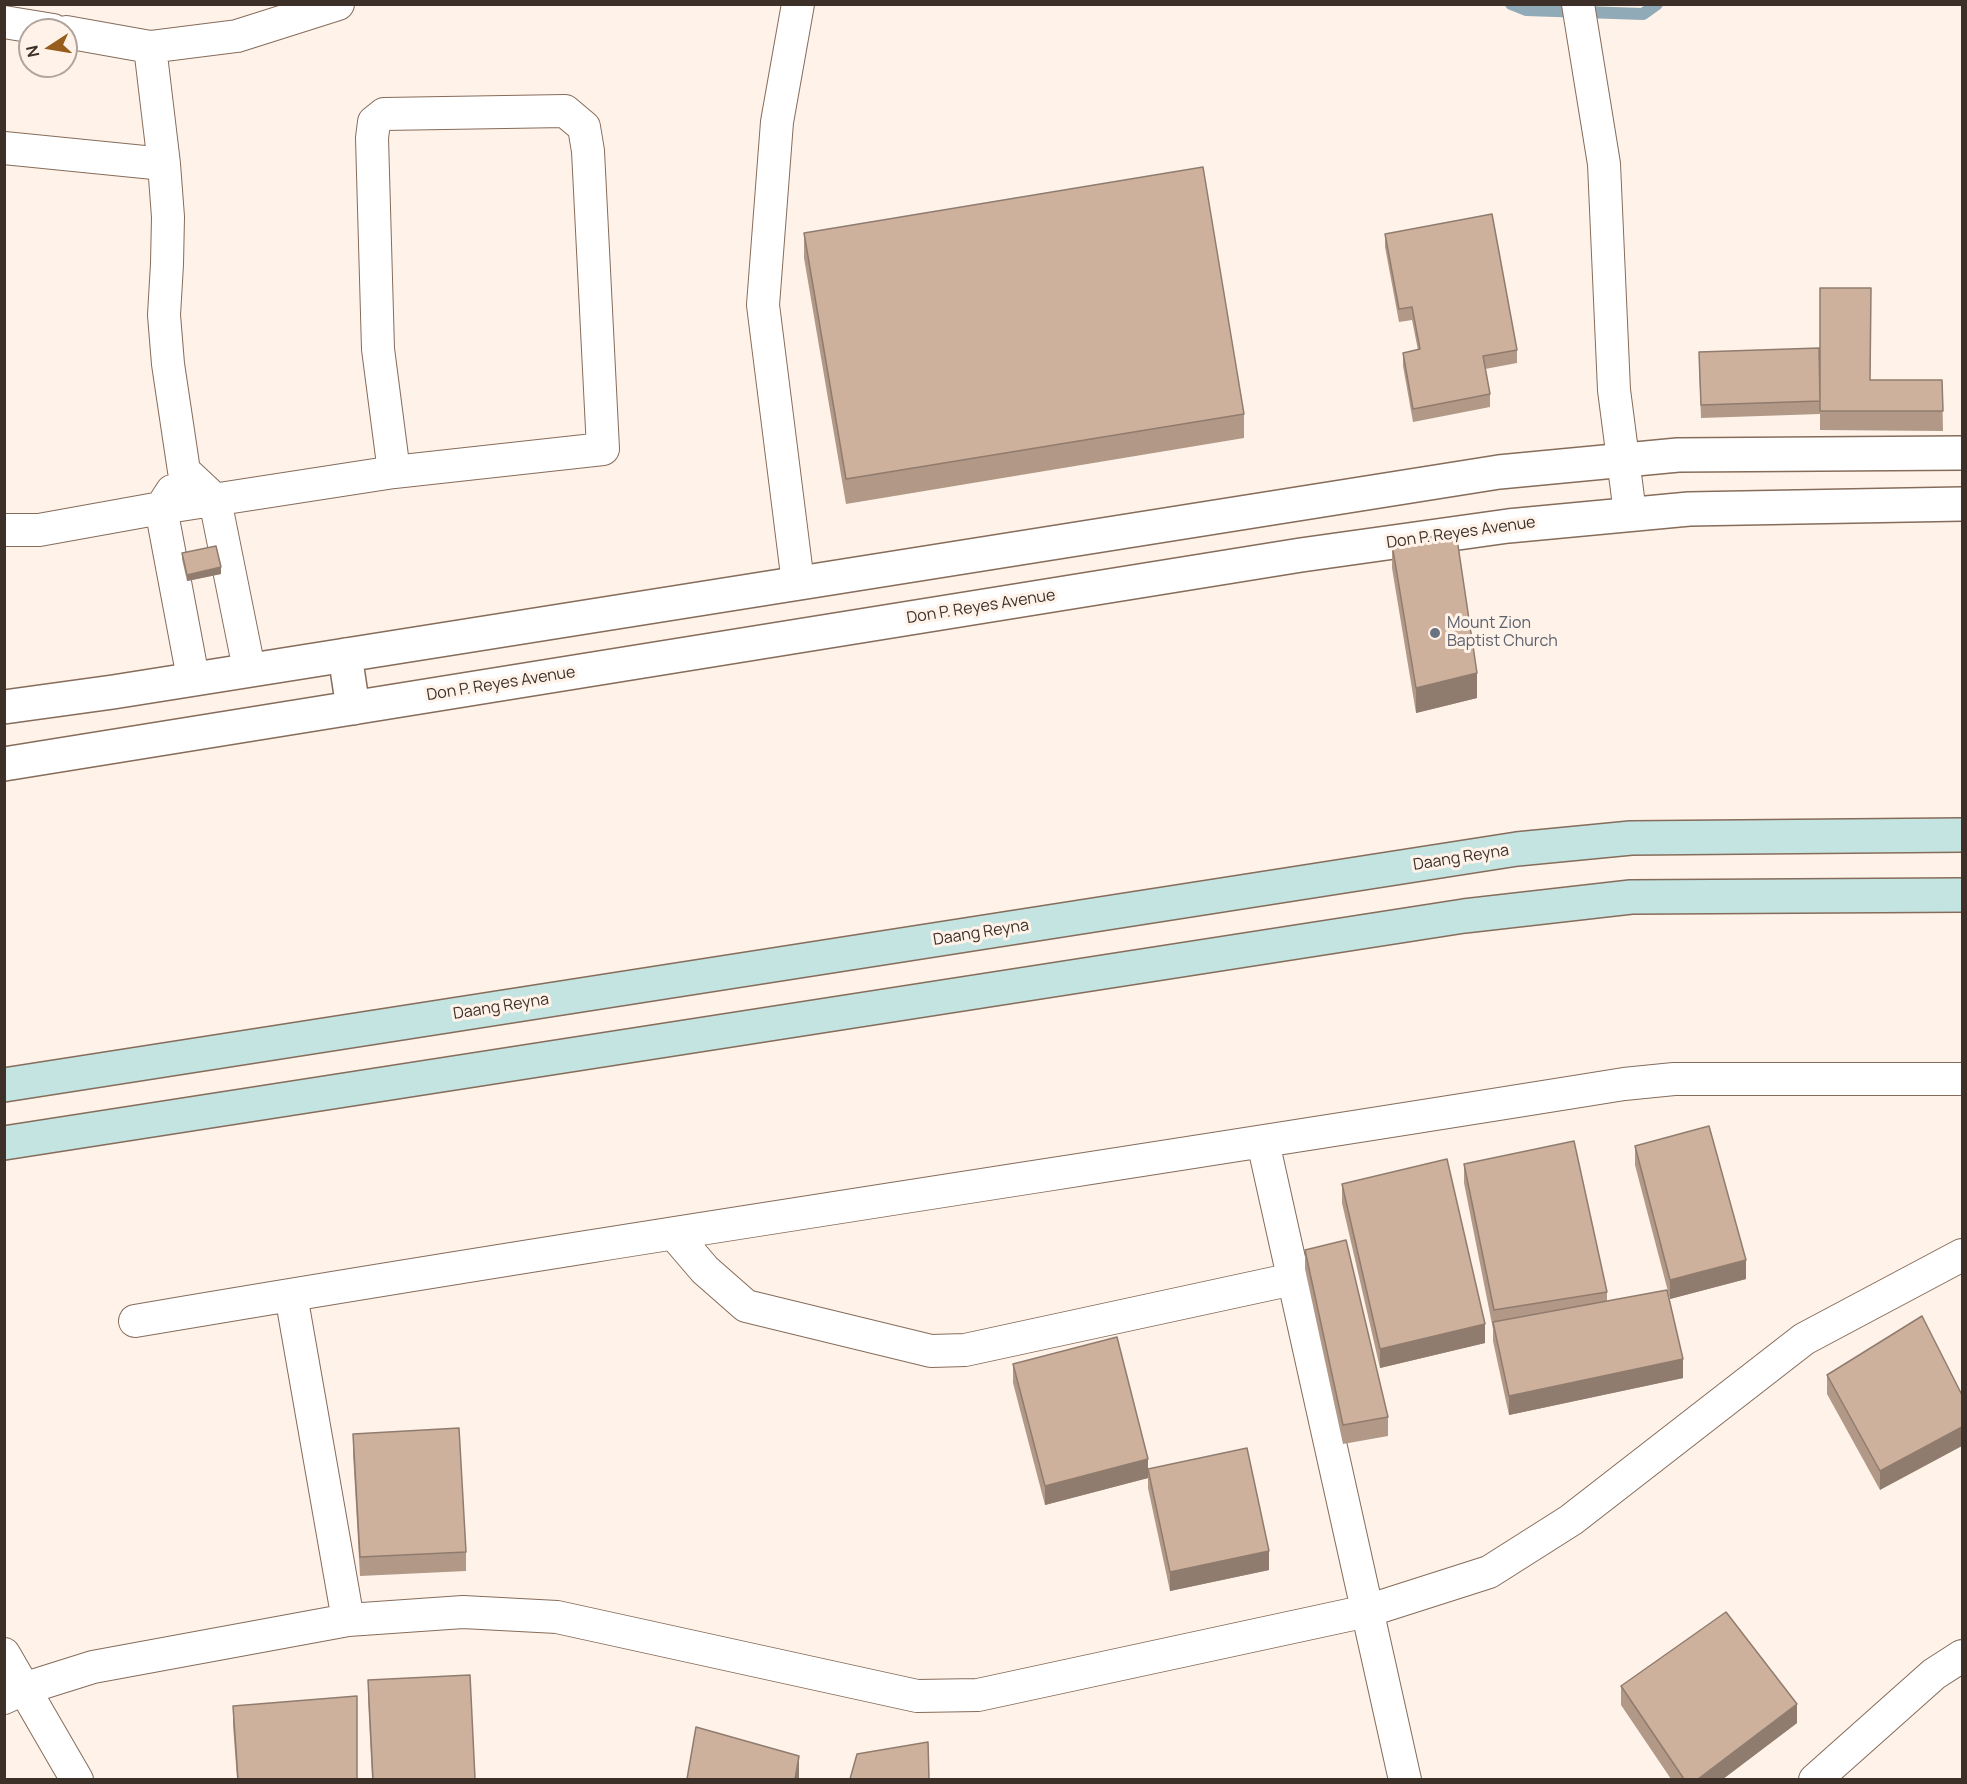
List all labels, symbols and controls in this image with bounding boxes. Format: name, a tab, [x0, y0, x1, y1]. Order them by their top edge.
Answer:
north arrow	[18, 18, 78, 78]
text: N	[20, 43, 44, 59]
street label: Don P. Reyes Avenue	[1385, 513, 1537, 553]
street label: Don P. Reyes Avenue	[905, 586, 1057, 628]
place label: Mount Zion Baptist Church	[1447, 614, 1558, 652]
marker: Mount Zion Baptist Church	[1428, 626, 1442, 640]
street label: Don P. Reyes Avenue	[425, 663, 577, 705]
street label: Daang Reyna	[1412, 841, 1510, 875]
street label: Daang Reyna	[932, 916, 1030, 950]
street label: Daang Reyna	[452, 990, 550, 1024]

